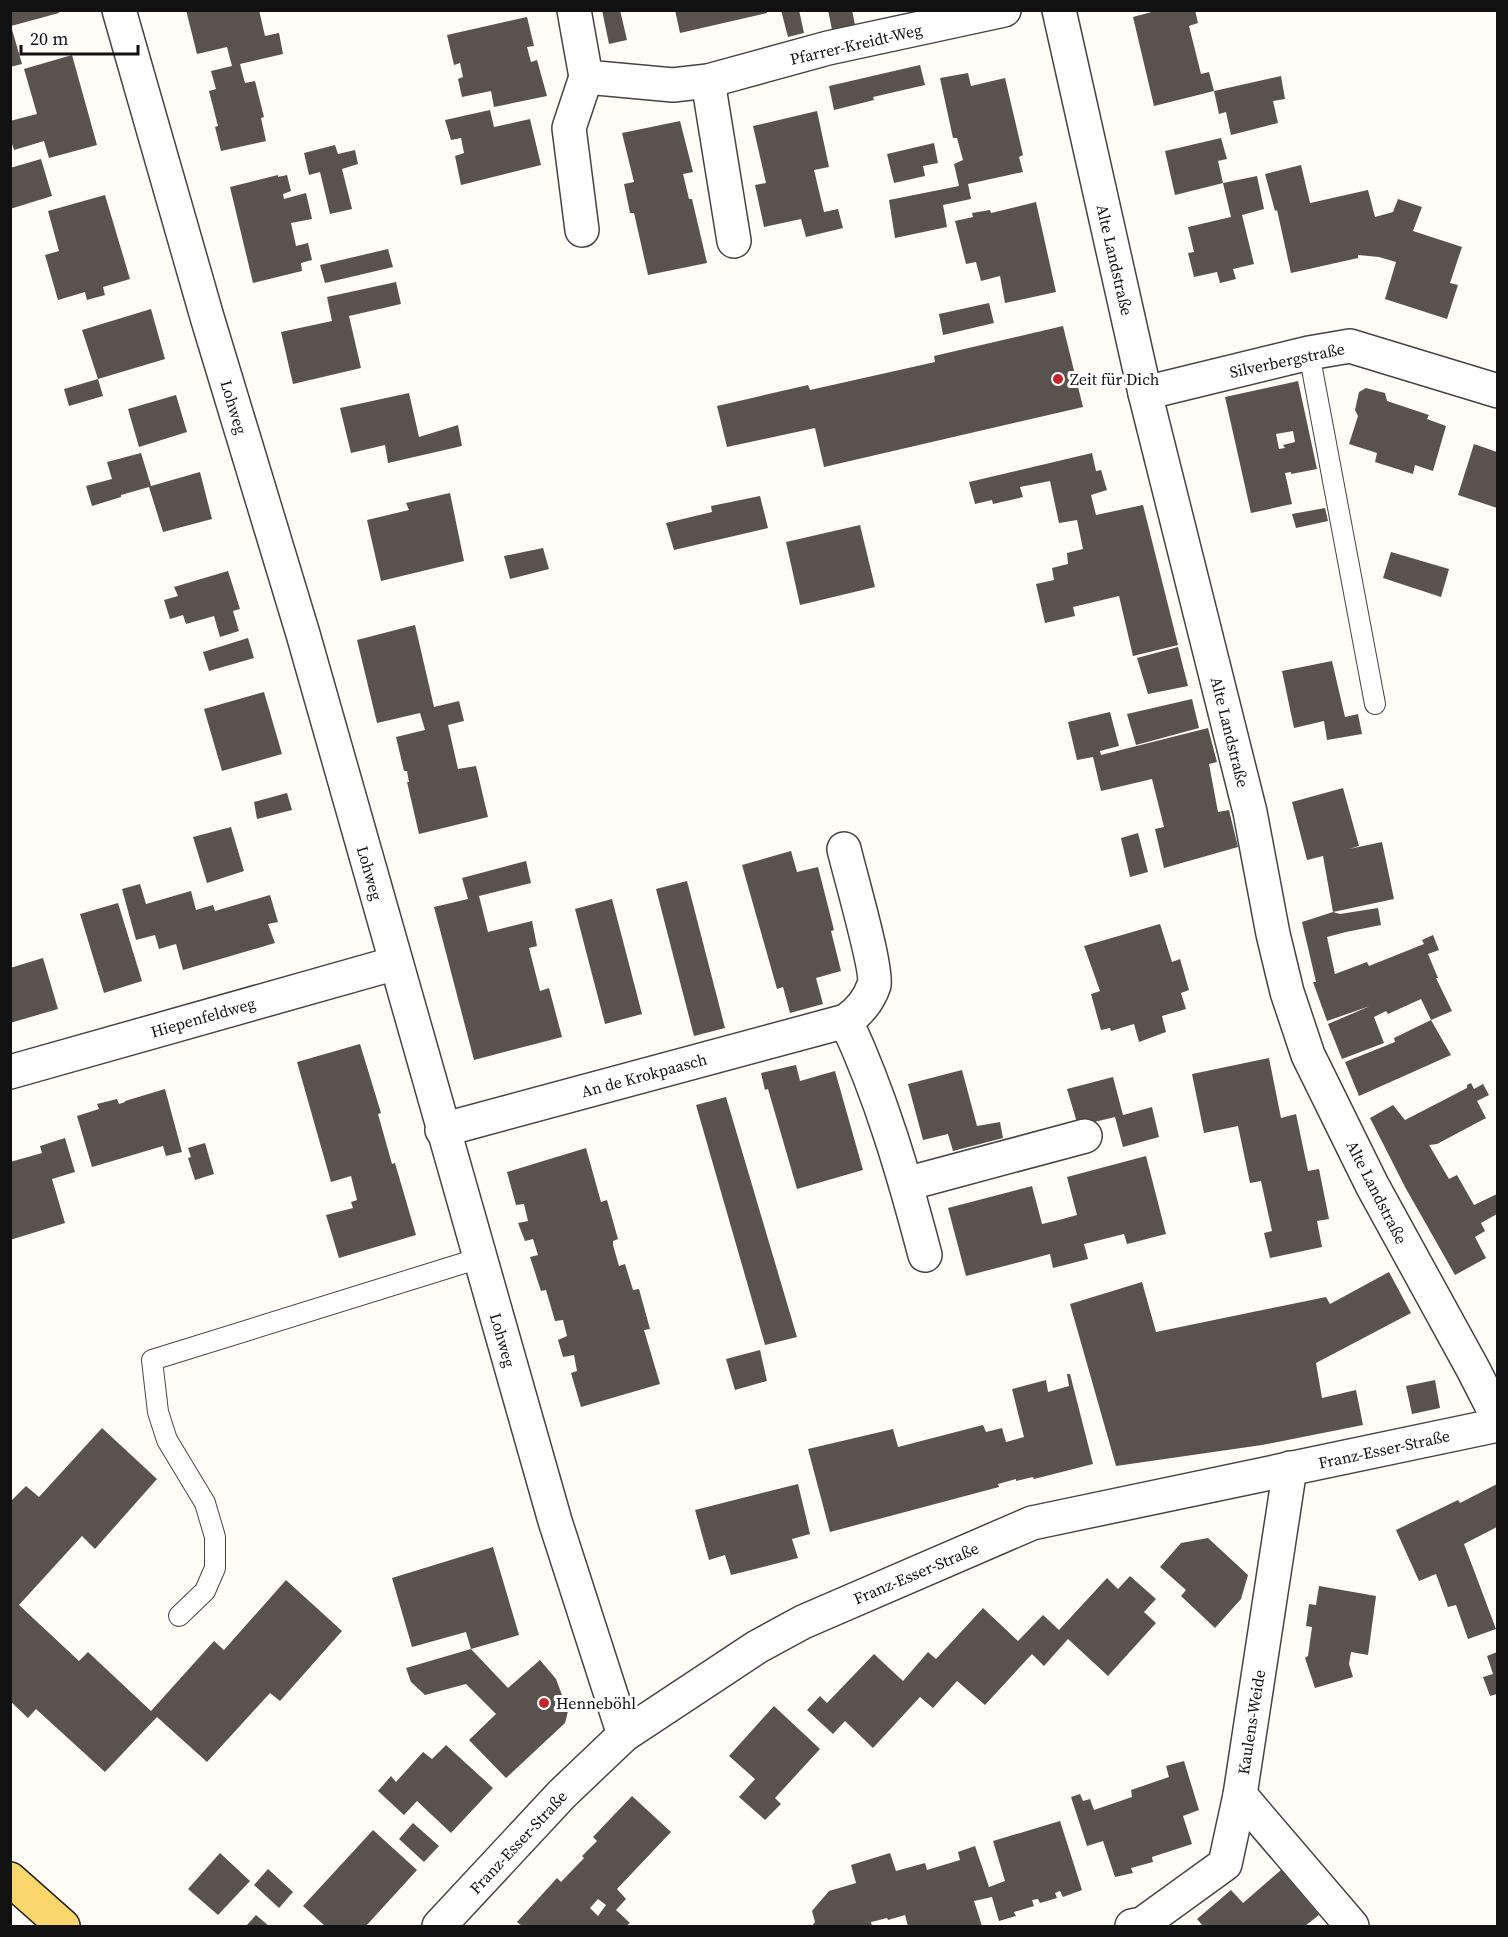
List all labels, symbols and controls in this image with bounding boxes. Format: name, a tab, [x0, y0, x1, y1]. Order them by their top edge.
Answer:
scale bar	[21, 18, 138, 56]
street label: Pfarrer-Kreidt-Weg	[788, 18, 924, 70]
text: 20 m	[30, 26, 68, 51]
street label: Alte Landstraße	[1092, 202, 1138, 318]
street label: Silverbergstraße	[1228, 337, 1346, 383]
place label: Zeit für Dich	[1070, 368, 1160, 390]
marker: Zeit für Dich	[1051, 372, 1065, 386]
street label: Lohweg	[215, 377, 253, 437]
street label: Alte Landstraße	[1206, 674, 1254, 790]
street label: Lohweg	[352, 843, 388, 903]
street label: Hiepenfeldweg	[148, 992, 258, 1042]
street label: An de Krokpaasch	[579, 1048, 710, 1102]
street label: Alte Landstraße	[1341, 1136, 1413, 1248]
street label: Lohweg	[485, 1310, 521, 1370]
street label: Franz-Esser-Straße	[1316, 1424, 1452, 1474]
street label: Franz-Esser-Straße	[850, 1537, 982, 1609]
street label: Kaulens-Weide	[1232, 1668, 1270, 1776]
place label: Henneböhl	[556, 1692, 636, 1714]
marker: Henneböhl	[537, 1696, 551, 1710]
street label: Franz-Esser-Straße	[464, 1785, 572, 1899]

